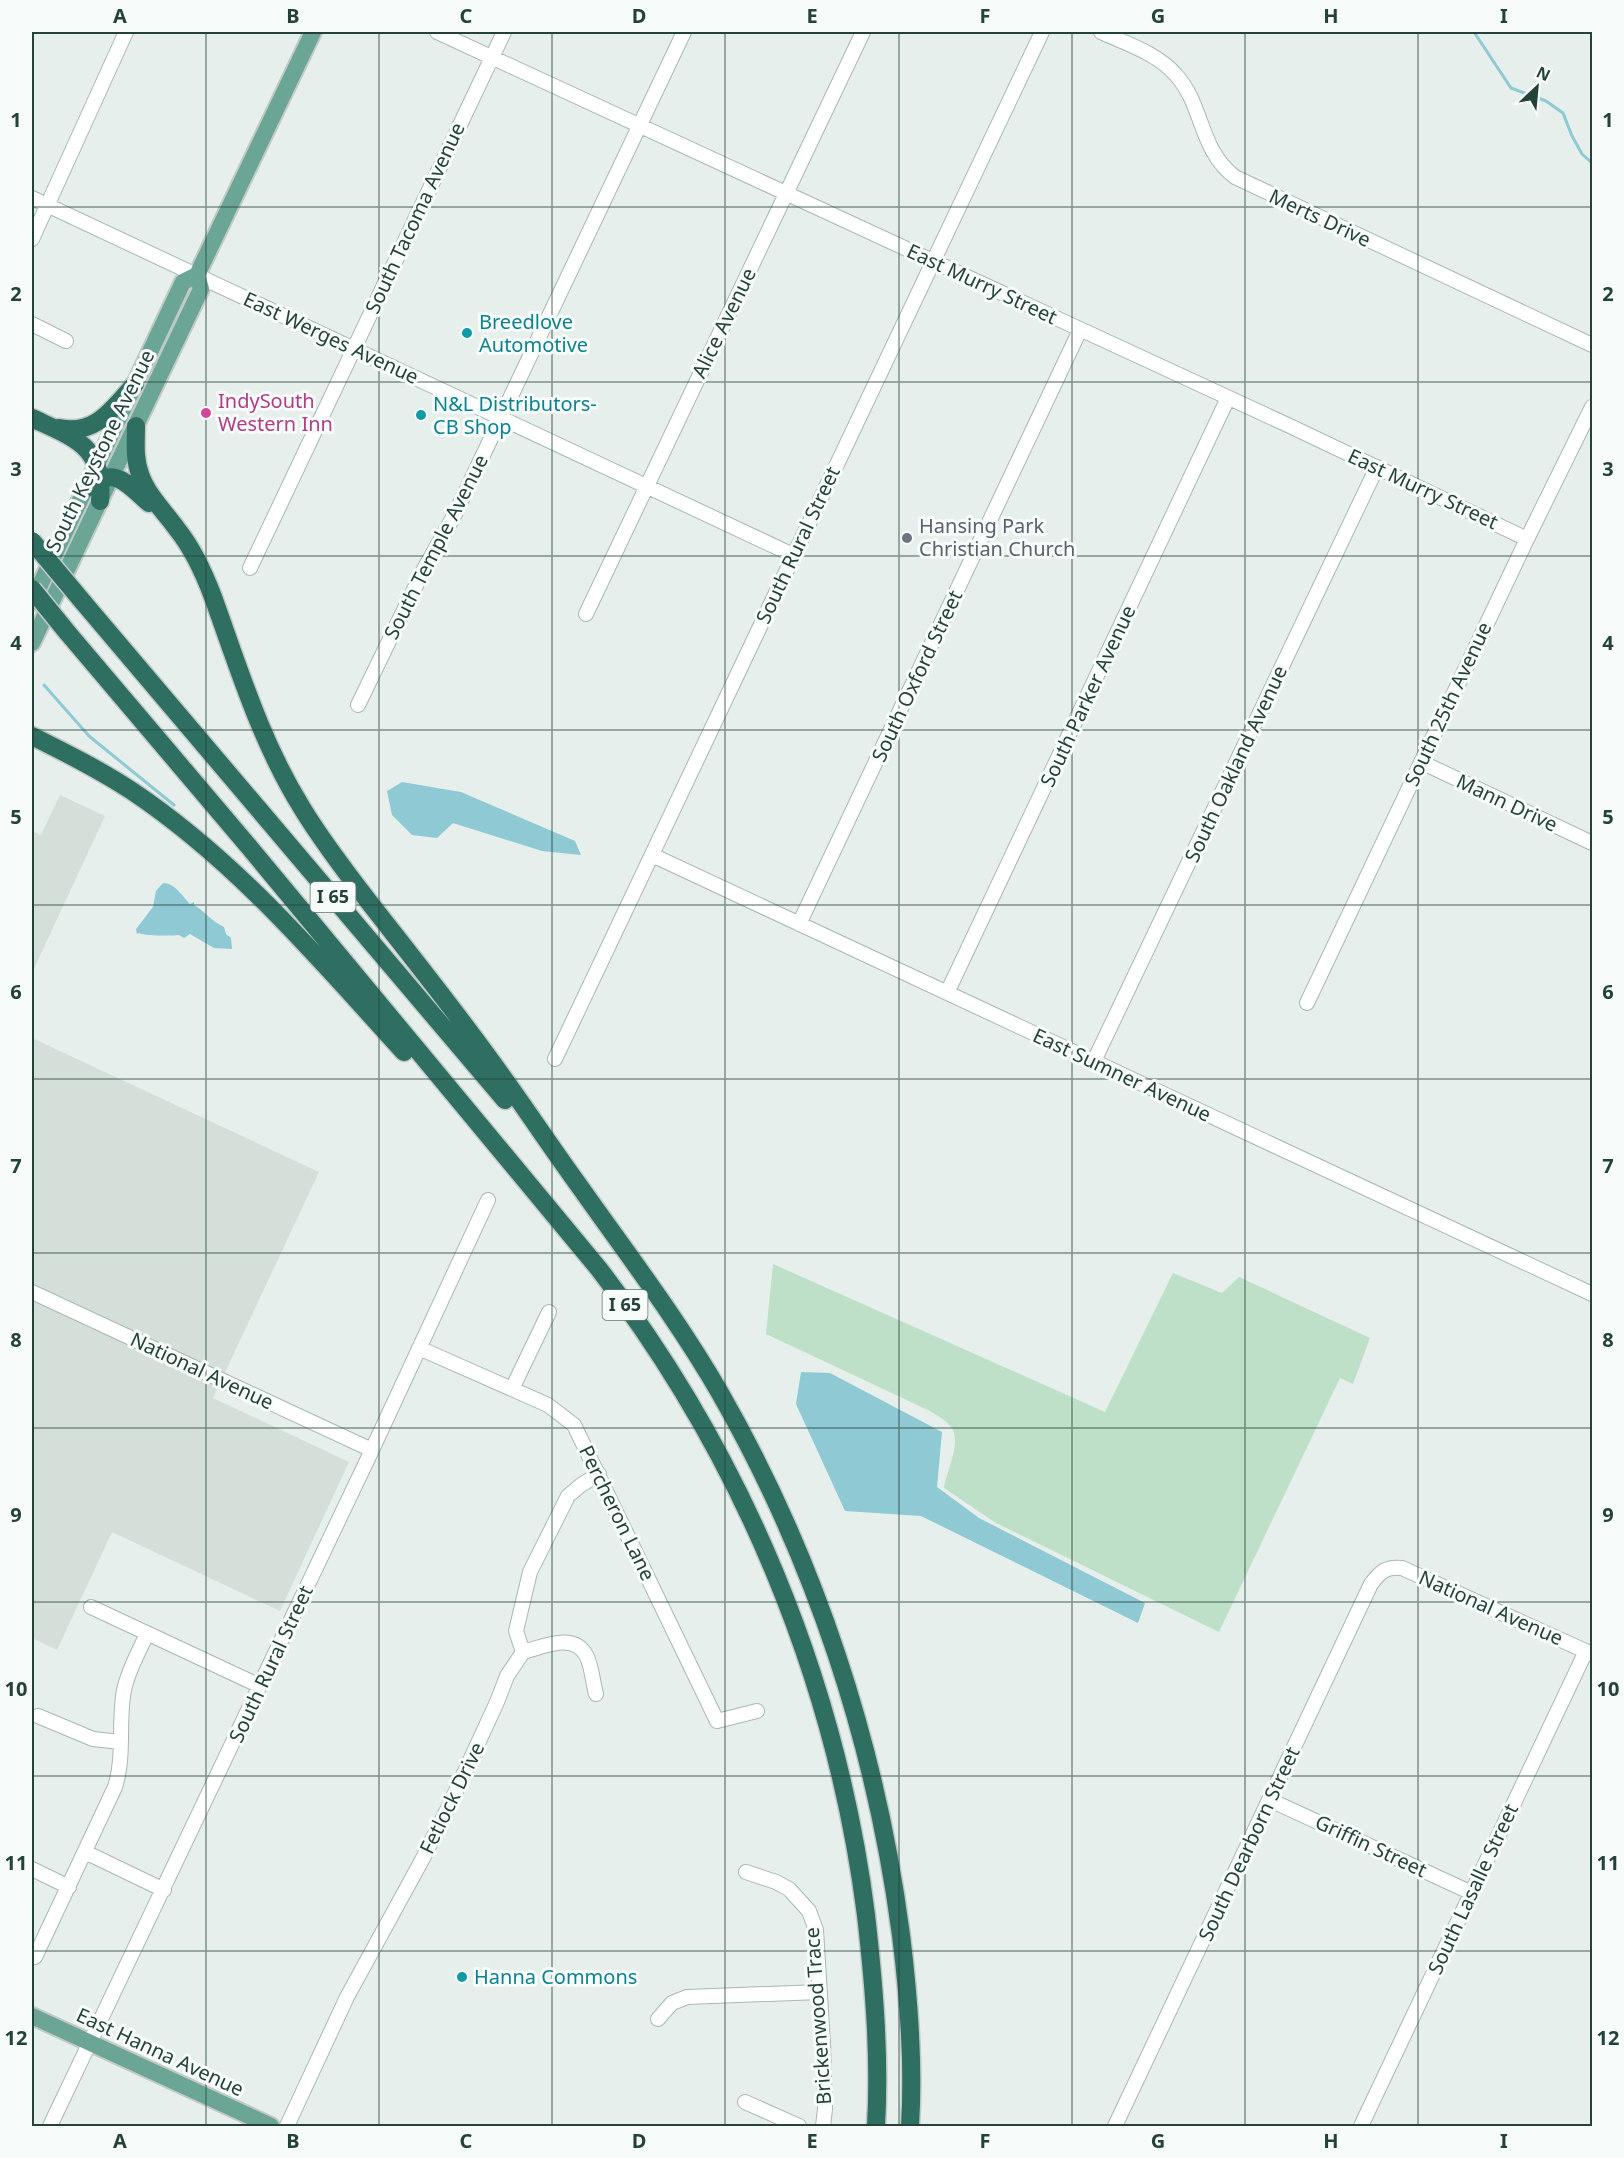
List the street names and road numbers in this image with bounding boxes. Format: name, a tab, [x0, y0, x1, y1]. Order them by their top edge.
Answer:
street label: South Tacoma Avenue	[358, 118, 471, 318]
street label: Merts Drive	[1265, 182, 1375, 253]
street label: East Murry Street	[903, 237, 1062, 330]
street label: Alice Avenue	[685, 263, 762, 382]
street label: East Werges Avenue	[239, 285, 423, 390]
street label: South Keystone Avenue	[39, 345, 160, 556]
street label: East Murry Street	[1344, 442, 1503, 535]
street label: South Temple Avenue	[377, 450, 494, 644]
street label: South Rural Street	[749, 462, 846, 628]
street label: South Oxford Street	[865, 586, 968, 766]
street label: South Parker Avenue	[1034, 601, 1142, 791]
street label: South 25th Avenue	[1398, 617, 1497, 790]
street label: South Oakland Avenue	[1178, 661, 1293, 867]
street label: Mann Drive	[1452, 767, 1562, 838]
road number: I 65	[310, 882, 356, 912]
street label: East Sumner Avenue	[1029, 1021, 1216, 1128]
road number: I 65	[602, 1290, 648, 1320]
street label: National Avenue	[126, 1326, 278, 1416]
street label: Percheron Lane	[573, 1441, 662, 1585]
street label: National Avenue	[1415, 1564, 1568, 1651]
street label: South Rural Street	[222, 1581, 319, 1747]
street label: Fetlock Drive	[413, 1737, 490, 1858]
street label: South Dearborn Street	[1192, 1742, 1306, 1945]
street label: South Lasalle Street	[1421, 1799, 1524, 1978]
street label: Griffin Street	[1311, 1808, 1431, 1883]
street label: Brickenwood Trace	[798, 1926, 837, 2106]
street label: East Hanna Avenue	[72, 2001, 248, 2102]

